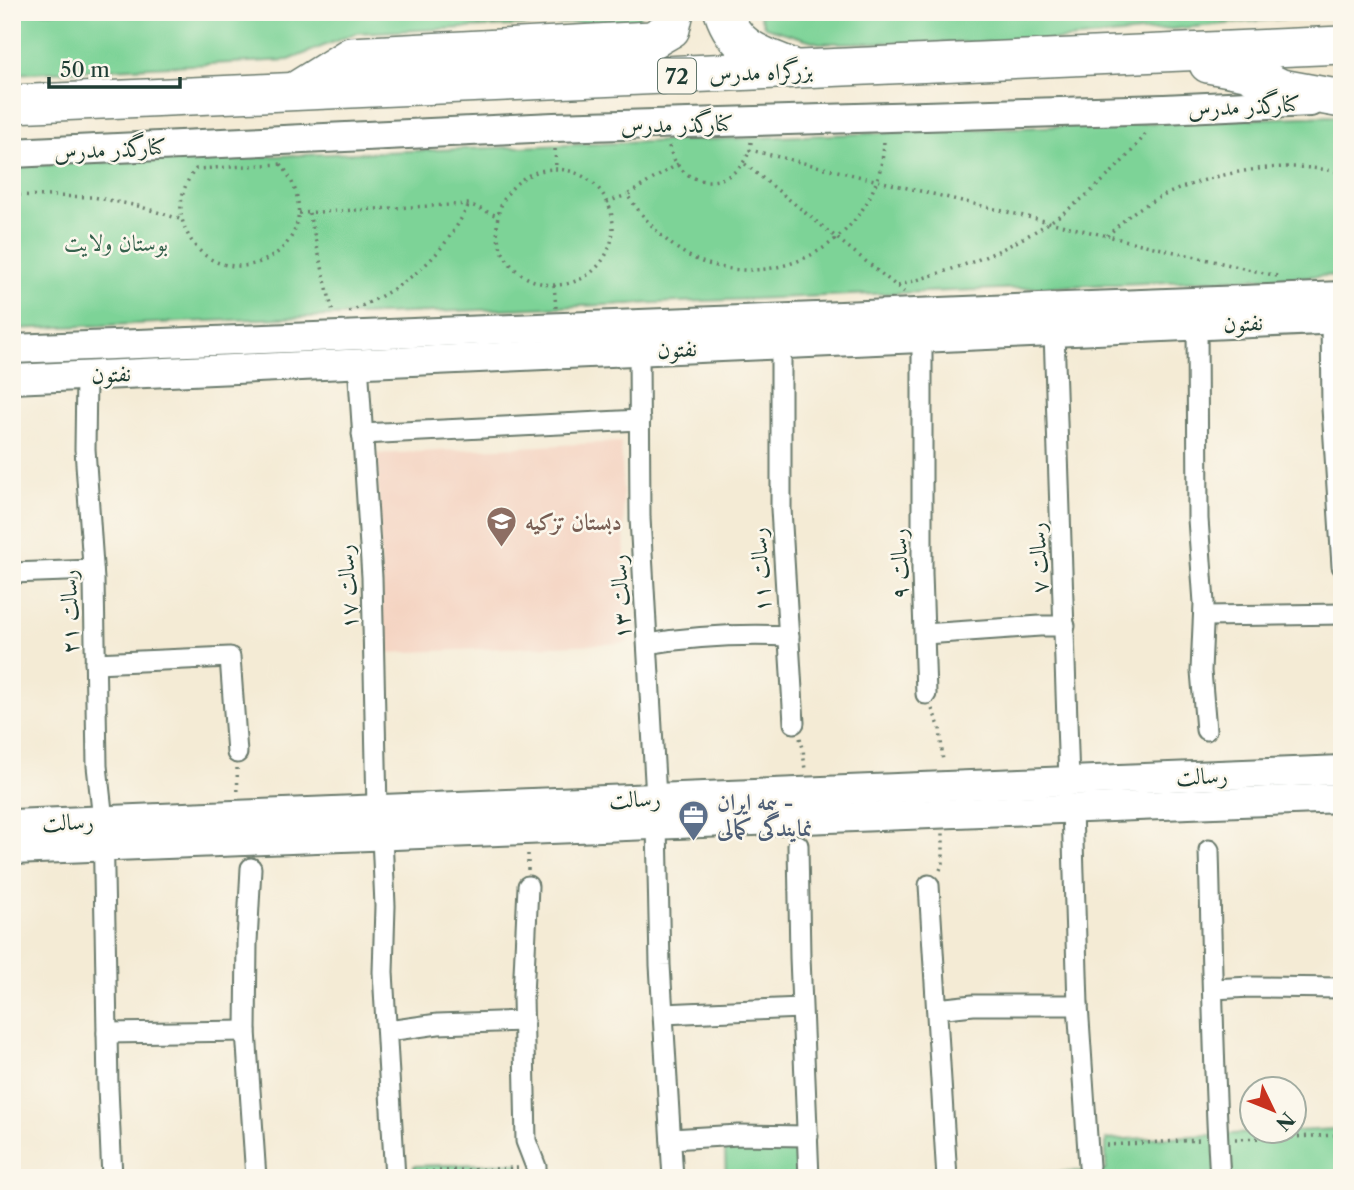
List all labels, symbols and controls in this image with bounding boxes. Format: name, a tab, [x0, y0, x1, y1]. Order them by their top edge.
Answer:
scale bar	[49, 46, 180, 90]
street label: بزرگراه مدرس	[708, 55, 814, 88]
text: 50 m	[60, 57, 110, 82]
road number: 72	[658, 58, 696, 94]
street label: کنارگذر مدرس	[1187, 87, 1301, 123]
street label: کنارگذر مدرس	[620, 107, 734, 139]
street label: کنارگذر مدرس	[53, 130, 167, 166]
park label: بوستان ولایت	[64, 229, 168, 258]
street label: نفتون	[1222, 308, 1264, 339]
street label: نفتون	[656, 334, 698, 365]
street label: نفتون	[90, 359, 132, 390]
school or university icon: دبستان تزکیه	[485, 505, 519, 549]
place label: دبستان تزکیه	[525, 508, 622, 536]
street label: رسالت ۷	[1023, 522, 1053, 594]
street label: رسالت ۱۱	[744, 527, 776, 613]
street label: رسالت ۹	[884, 528, 914, 600]
street label: رسالت ۱۷	[331, 544, 363, 630]
street label: رسالت ۱۳	[604, 554, 636, 640]
street label: رسالت ۲۱	[54, 569, 84, 655]
street label: رسالت	[1176, 761, 1228, 791]
street label: رسالت	[609, 784, 661, 814]
place label: بیمه ایران - نمایندگى کمالى	[716, 788, 812, 843]
office icon: بیمه ایران - نمایندگى کمالى	[677, 798, 711, 842]
street label: رسالت	[42, 807, 94, 837]
north arrow	[1238, 1074, 1308, 1144]
text: N	[1271, 1107, 1299, 1135]

